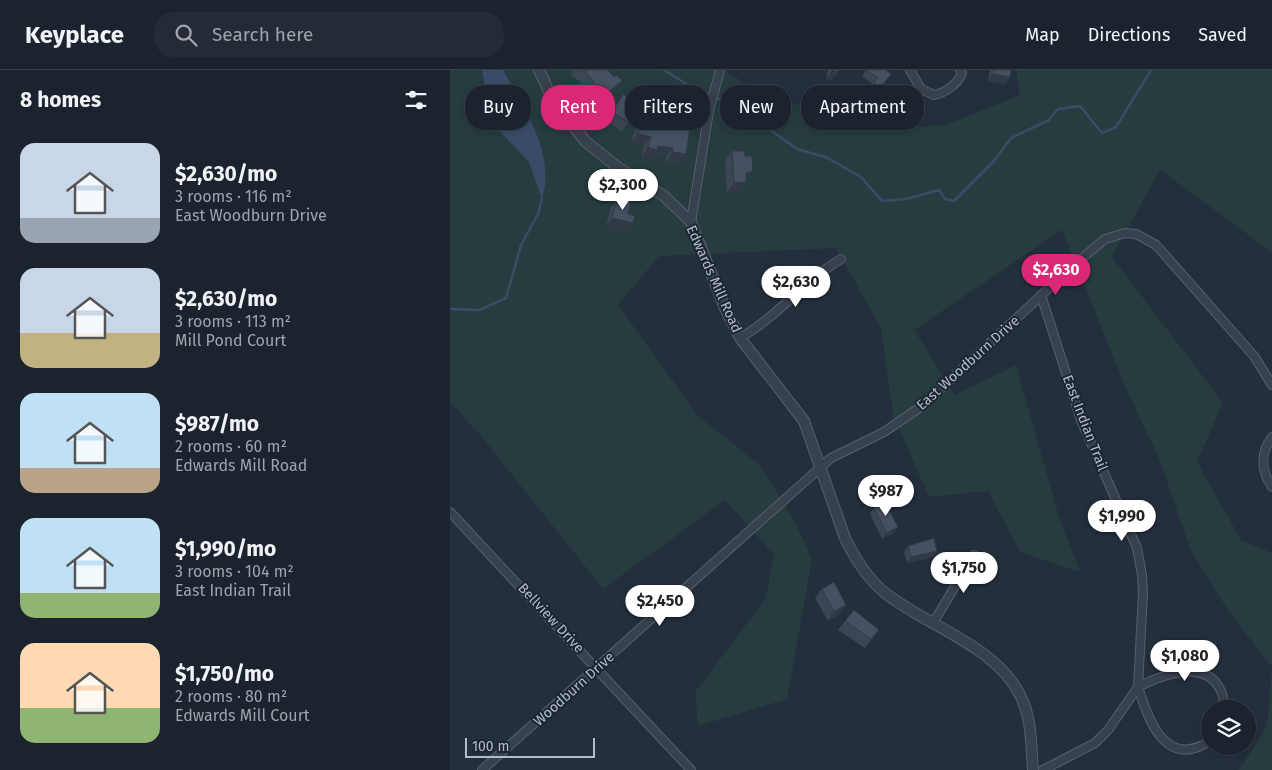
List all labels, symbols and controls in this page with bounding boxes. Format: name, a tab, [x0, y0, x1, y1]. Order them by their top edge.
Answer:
search box	[154, 12, 504, 57]
text: Keyplace	[25, 21, 124, 49]
icon: search	[172, 21, 200, 49]
text: Search here	[212, 23, 313, 46]
text: Map	[1025, 24, 1060, 46]
text: Directions	[1088, 24, 1170, 46]
text: Saved	[1198, 24, 1247, 46]
chip: Buy	[465, 85, 531, 130]
chip: Rent	[541, 85, 615, 130]
chip: Filters	[625, 85, 710, 130]
chip: New	[720, 85, 791, 130]
chip: Apartment	[801, 85, 924, 130]
icon: filters	[402, 86, 430, 114]
text: 8 homes	[20, 87, 101, 113]
text: $2,630/mo	[175, 161, 277, 187]
icon: home	[60, 163, 120, 223]
pin: $2,300	[582, 168, 664, 211]
text: $2,300	[599, 175, 647, 194]
text: 3 rooms · 116 m²	[175, 187, 292, 206]
text: East Woodburn Drive	[175, 206, 327, 225]
street label: Edwards Mill Road	[683, 223, 745, 335]
pin: $2,630	[1015, 254, 1097, 296]
text: $2,630	[1032, 260, 1080, 279]
pin: $2,630	[755, 266, 837, 308]
text: $2,630	[772, 272, 820, 291]
text: $2,630/mo	[175, 286, 277, 312]
icon: home	[60, 288, 120, 348]
text: 3 rooms · 113 m²	[175, 312, 291, 331]
street label: East Woodburn Drive	[913, 312, 1023, 414]
text: Mill Pond Court	[175, 331, 286, 350]
street label: East Indian Trail	[1059, 372, 1111, 474]
text: $987/mo	[175, 411, 259, 437]
icon: home	[60, 413, 120, 473]
text: 2 rooms · 60 m²	[175, 437, 287, 456]
text: Edwards Mill Road	[175, 456, 307, 475]
pin: $987	[856, 474, 916, 517]
text: $987	[869, 481, 903, 500]
pin: $1,990	[1081, 500, 1163, 542]
text: $1,990	[1099, 506, 1145, 525]
text: $1,990/mo	[175, 536, 276, 562]
icon: home	[60, 538, 120, 598]
pin: $1,750	[923, 552, 1005, 594]
text: $1,750	[942, 558, 986, 577]
text: 3 rooms · 104 m²	[175, 562, 294, 581]
street label: Bellview Drive	[514, 580, 588, 656]
text: East Indian Trail	[175, 581, 291, 600]
pin: $2,450	[619, 584, 701, 627]
text: $2,450	[636, 591, 684, 610]
pin: $1,080	[1144, 640, 1226, 682]
text: $1,080	[1161, 646, 1209, 665]
street label: Woodburn Drive	[530, 648, 618, 730]
text: $1,750/mo	[175, 661, 274, 687]
icon: home	[60, 663, 120, 723]
text: 2 rooms · 80 m²	[175, 687, 287, 706]
map controls	[1201, 700, 1256, 755]
button: layers	[1201, 700, 1256, 755]
text: Edwards Mill Court	[175, 706, 310, 725]
scale bar	[465, 735, 595, 758]
text: 100 m	[472, 738, 509, 755]

